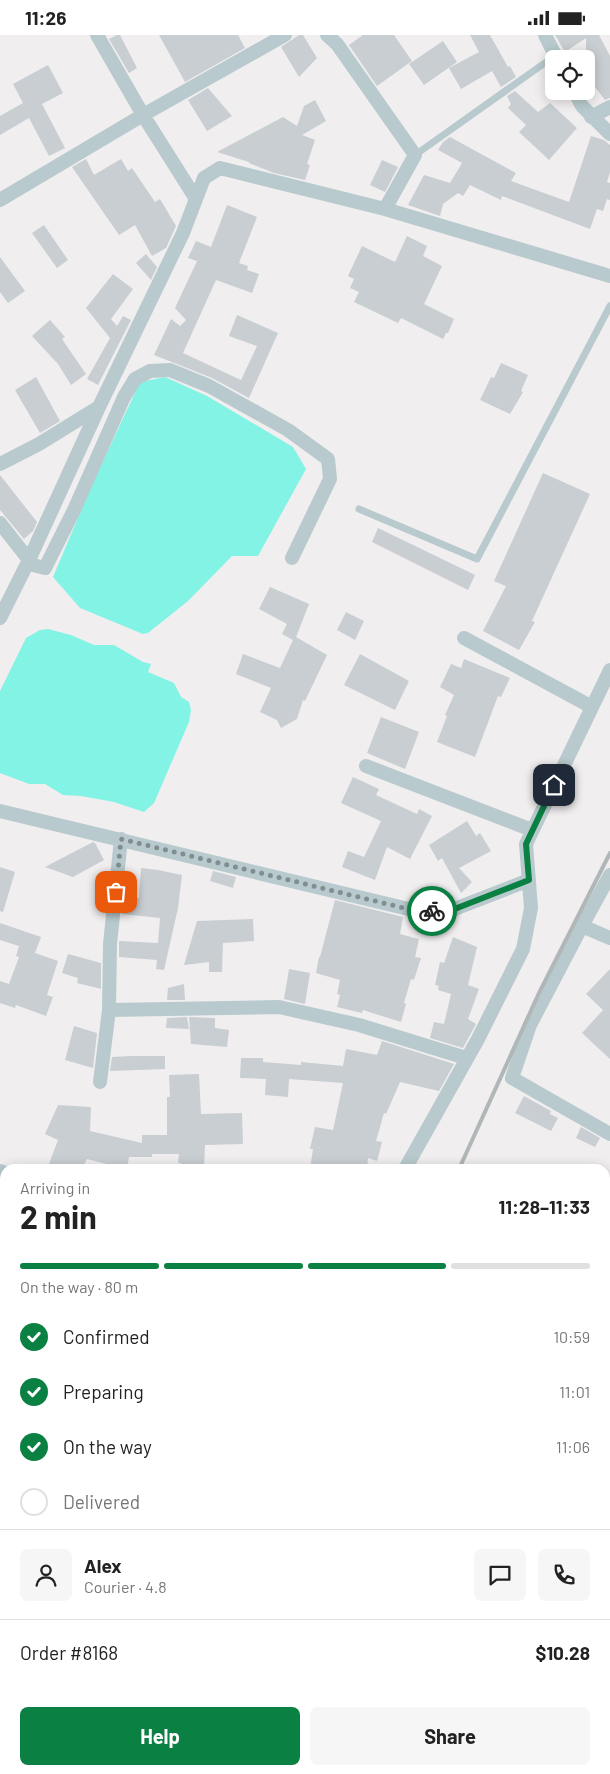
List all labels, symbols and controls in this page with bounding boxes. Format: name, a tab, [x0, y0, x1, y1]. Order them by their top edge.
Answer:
text: 11:26	[25, 6, 66, 29]
map controls	[545, 50, 595, 100]
button: locate	[545, 50, 595, 100]
pin	[533, 764, 575, 806]
icon: home	[540, 771, 568, 799]
pin	[95, 871, 137, 913]
icon: bag	[102, 878, 130, 906]
courier	[407, 886, 457, 936]
icon: bike	[418, 897, 446, 925]
text: Arriving in	[20, 1178, 90, 1197]
text: 11:28–11:33	[499, 1195, 590, 1218]
text: 2 min	[20, 1197, 97, 1235]
text: On the way · 80 m	[20, 1277, 138, 1296]
icon: check	[20, 1323, 48, 1351]
text: Confirmed	[63, 1325, 150, 1348]
text: 10:59	[553, 1327, 590, 1346]
icon: check	[20, 1378, 48, 1406]
text: Preparing	[63, 1380, 144, 1403]
text: 11:01	[559, 1382, 590, 1401]
icon: check	[20, 1433, 48, 1461]
text: On the way	[63, 1435, 152, 1458]
text: 11:06	[556, 1437, 590, 1456]
text: Delivered	[63, 1490, 140, 1513]
button: person	[20, 1549, 72, 1601]
button: chat	[474, 1549, 526, 1601]
button: phone	[538, 1549, 590, 1601]
text: Alex	[84, 1554, 122, 1577]
text: Courier · 4.8	[84, 1577, 167, 1596]
text: Order #8168	[20, 1641, 118, 1664]
text: $10.28	[536, 1641, 590, 1664]
button: Help	[20, 1707, 300, 1765]
button: Share	[310, 1707, 590, 1765]

